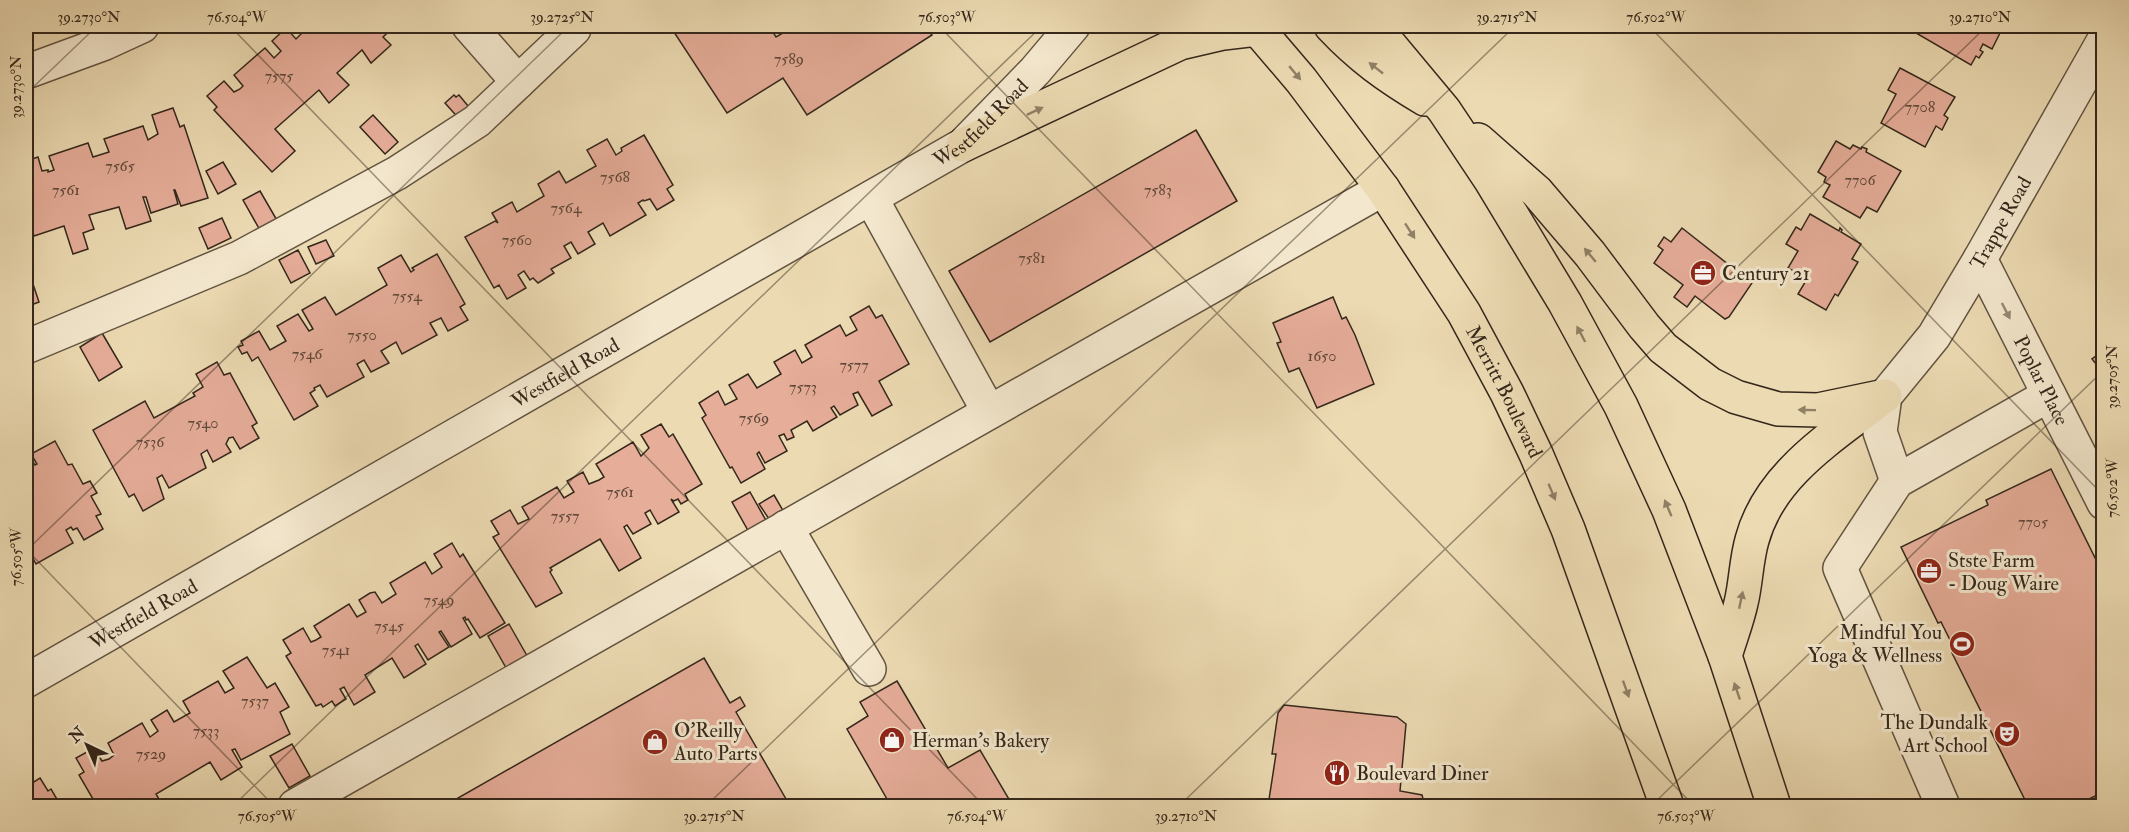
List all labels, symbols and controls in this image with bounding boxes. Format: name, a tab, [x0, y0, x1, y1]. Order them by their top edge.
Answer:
text: 39.2730°N	[58, 8, 121, 27]
text: 76.504°W	[207, 8, 268, 27]
text: 39.2725°N	[530, 8, 594, 27]
text: 76.503°W	[918, 8, 977, 27]
text: 39.2715°N	[1476, 8, 1538, 27]
text: 76.502°W	[1626, 8, 1686, 27]
text: 39.2710°N	[1949, 8, 2012, 27]
house number: 7589	[774, 49, 804, 69]
text: 39.2730°N	[7, 55, 26, 118]
one-way arrow	[1369, 62, 1384, 75]
one-way arrow	[1289, 65, 1302, 81]
house number: 7575	[265, 66, 293, 86]
street label: Westfield Road	[928, 74, 1034, 173]
house number: 7708	[1905, 97, 1936, 117]
one-way arrow	[1026, 106, 1044, 116]
house number: 7565	[105, 156, 135, 176]
house number: 7568	[600, 167, 630, 187]
house number: 7706	[1845, 170, 1876, 190]
street label: Trappe Road	[1965, 172, 2037, 274]
house number: 7561	[52, 180, 80, 200]
house number: 7583	[1144, 180, 1172, 200]
house number: 7564	[550, 198, 583, 218]
one-way arrow	[1404, 222, 1416, 238]
house number: 7560	[502, 230, 532, 250]
one-way arrow	[1584, 247, 1597, 263]
house number: 7581	[1018, 248, 1046, 268]
office icon: Century 21	[1688, 258, 1718, 288]
place label: Century 21	[1722, 261, 1810, 286]
house number: 7554	[392, 286, 423, 306]
one-way arrow	[2002, 303, 2011, 320]
street label: Merritt Boulevard	[1460, 321, 1548, 462]
house number: 7550	[347, 325, 377, 345]
one-way arrow	[1576, 325, 1586, 342]
street label: Poplar Place	[2008, 331, 2074, 430]
street label: Westfield Road	[506, 332, 624, 414]
house number: 7546	[292, 344, 323, 364]
text: 39.2705°N	[2103, 345, 2122, 409]
house number: 1650	[1308, 346, 1336, 366]
house number: 7577	[839, 355, 869, 375]
house number: 7573	[789, 377, 817, 397]
one-way arrow	[1797, 405, 1816, 414]
house number: 7569	[739, 408, 769, 428]
house number: 7540	[188, 413, 218, 433]
house number: 7536	[136, 432, 165, 452]
text: 76.502°W	[2103, 458, 2122, 518]
house number: 7561	[606, 482, 634, 502]
one-way arrow	[1547, 483, 1557, 501]
one-way arrow	[1663, 499, 1673, 517]
house number: 7557	[551, 506, 580, 526]
house number: 7705	[2018, 512, 2048, 532]
text: 76.505°W	[7, 527, 26, 586]
place label: Stste Farm - Doug Waire	[1948, 548, 2059, 596]
office icon: Stste Farm - Doug Waire	[1914, 556, 1944, 586]
street label: Westfield Road	[84, 574, 202, 656]
house number: 7549	[424, 590, 454, 610]
one-way arrow	[1737, 590, 1746, 609]
house number: 7545	[374, 616, 404, 636]
place label: Mindful You Yoga & Wellness	[1808, 620, 1942, 668]
sports icon: Mindful You Yoga & Wellness	[1947, 629, 1977, 659]
house number: 7541	[322, 640, 350, 660]
one-way arrow	[1621, 680, 1631, 698]
one-way arrow	[1731, 682, 1741, 700]
house number: 7537	[241, 691, 270, 711]
place label: The Dundalk Art School	[1880, 710, 1988, 758]
north arrow	[57, 715, 117, 775]
place label: O'Reilly Auto Parts	[673, 718, 758, 766]
theatre icon: The Dundalk Art School	[1992, 719, 2022, 749]
house number: 7533	[193, 721, 219, 741]
text: N	[64, 722, 90, 748]
shop icon: Herman's Bakery	[877, 725, 907, 755]
shop icon: O'Reilly Auto Parts	[640, 727, 670, 757]
place label: Herman's Bakery	[912, 728, 1050, 753]
house number: 7529	[136, 744, 166, 764]
restaurant icon: Boulevard Diner	[1322, 758, 1352, 788]
place label: Boulevard Diner	[1356, 761, 1489, 786]
text: 76.505°W	[238, 807, 297, 826]
text: 39.2715°N	[683, 807, 745, 826]
text: 76.504°W	[947, 807, 1008, 826]
text: 39.2710°N	[1155, 807, 1218, 826]
text: 76.503°W	[1657, 807, 1716, 826]

